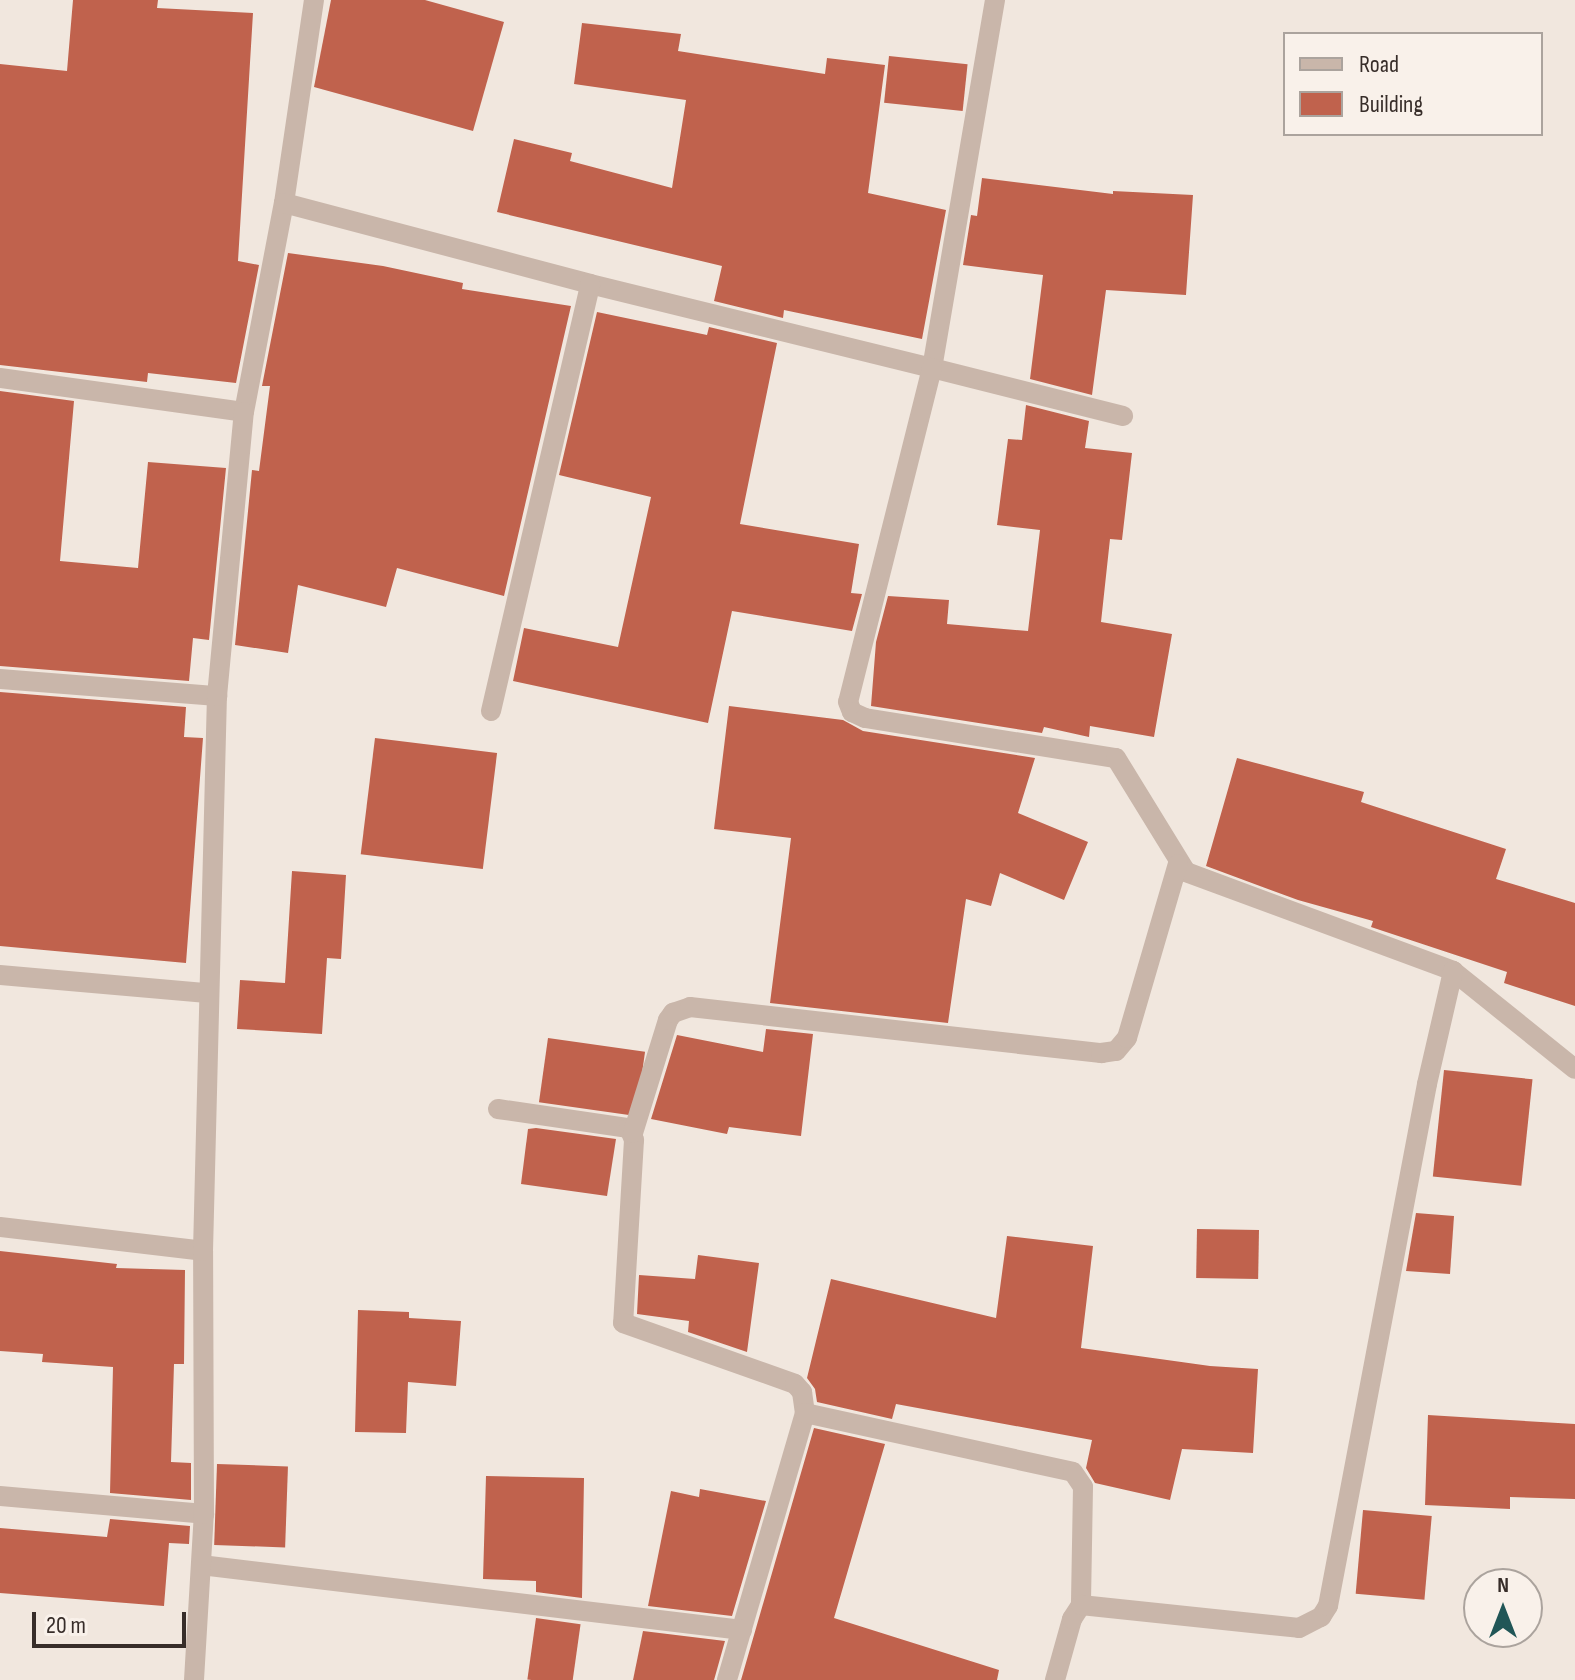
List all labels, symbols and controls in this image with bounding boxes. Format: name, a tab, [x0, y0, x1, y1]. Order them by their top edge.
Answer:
legend	[1283, 32, 1543, 136]
text: Road	[1359, 50, 1399, 79]
text: Building	[1359, 90, 1423, 119]
north arrow	[1463, 1568, 1543, 1648]
text: N	[1497, 1572, 1509, 1599]
scale bar	[36, 1596, 190, 1646]
text: 20 m	[46, 1611, 86, 1640]

